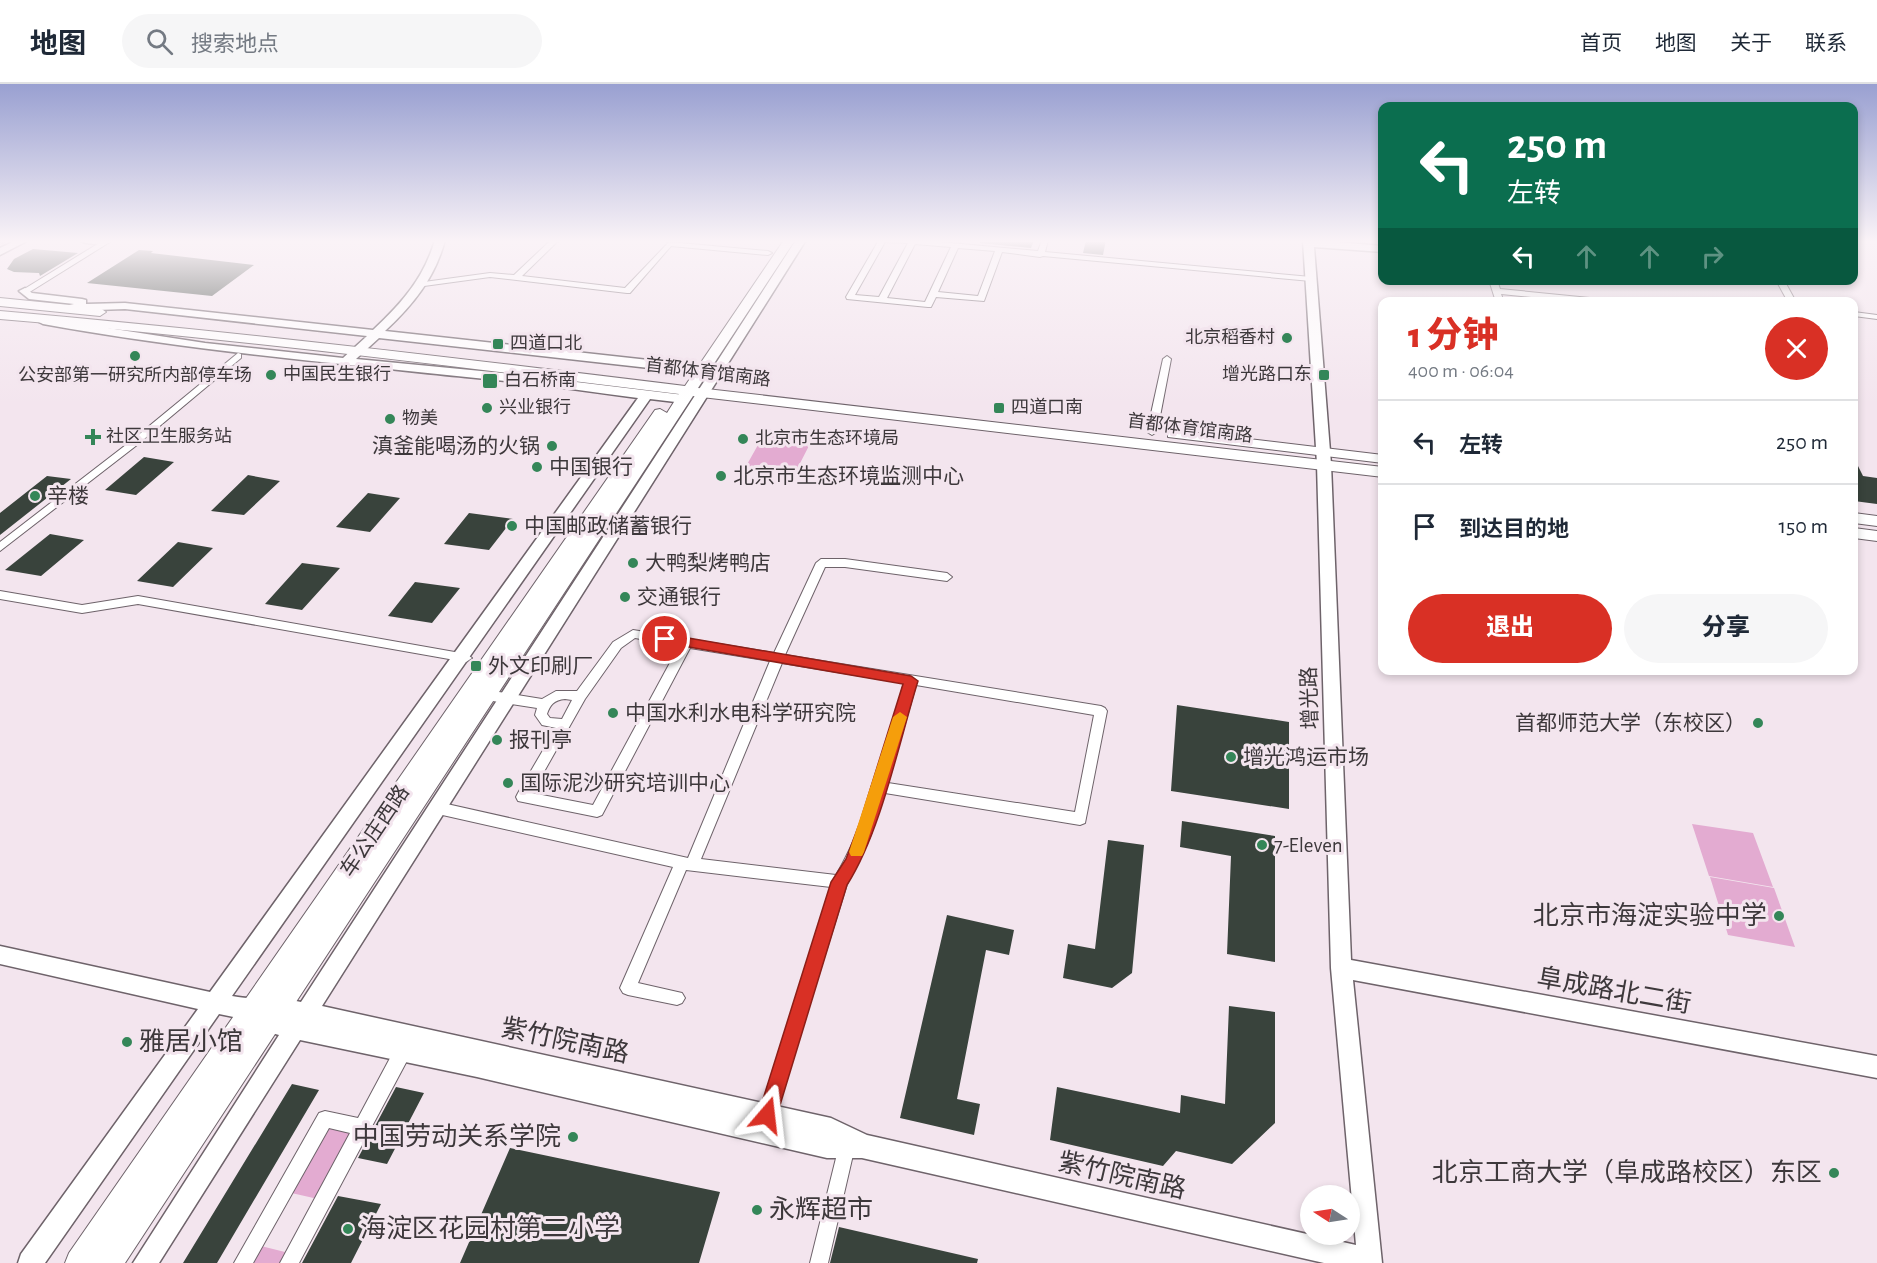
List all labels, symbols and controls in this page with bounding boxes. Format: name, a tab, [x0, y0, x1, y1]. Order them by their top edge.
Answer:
search box	[122, 14, 542, 68]
icon: search	[143, 25, 176, 58]
text: 地图	[30, 31, 86, 59]
text: 搜索地点	[191, 33, 279, 55]
text: 首页	[1580, 33, 1622, 54]
text: 地图	[1655, 33, 1697, 54]
text: 关于	[1730, 33, 1772, 54]
text: 联系	[1805, 33, 1847, 54]
text: 250 m	[1507, 124, 1607, 166]
icon: left	[1408, 126, 1486, 204]
text: 左转	[1507, 180, 1561, 207]
icon: left	[1507, 240, 1540, 273]
icon: ahead	[1570, 240, 1603, 273]
icon: ahead	[1633, 240, 1666, 273]
icon: right	[1696, 240, 1729, 273]
button: close	[1765, 317, 1828, 380]
text: 1 分钟	[1408, 318, 1498, 354]
place label: 北京稻香村	[1185, 327, 1275, 347]
marker: 北京稻香村	[1280, 331, 1294, 345]
place label: 四道口北	[510, 333, 582, 353]
marker: 四道口北	[491, 337, 505, 351]
marker: 公安部第一研究所内部停车场	[128, 349, 142, 363]
street label: 首都体育馆南路	[644, 354, 772, 390]
text: 400 m · 06:04	[1408, 361, 1514, 381]
place label: 中国民生银行	[283, 364, 391, 384]
place label: 增光路口东	[1222, 364, 1312, 384]
place label: 公安部第一研究所内部停车场	[18, 365, 252, 385]
marker: 中国民生银行	[264, 368, 278, 382]
marker: 增光路口东	[1317, 368, 1331, 382]
place label: 白石桥南	[504, 370, 576, 390]
marker: 白石桥南	[481, 372, 499, 390]
place label: 兴业银行	[499, 397, 571, 417]
place label: 四道口南	[1011, 397, 1083, 417]
marker: 兴业银行	[480, 401, 494, 415]
marker: 四道口南	[992, 401, 1006, 415]
place label: 物美	[402, 408, 438, 428]
street label: 首都体育馆南路	[1126, 410, 1254, 446]
marker: 物美	[383, 412, 397, 426]
place label: 社区卫生服务站	[106, 426, 232, 446]
icon: left	[1408, 426, 1441, 459]
marker: 社区卫生服务站	[84, 428, 102, 446]
place label: 北京市生态环境局	[755, 428, 899, 448]
text: 250 m	[1776, 431, 1828, 453]
marker: 北京市生态环境局	[736, 432, 750, 446]
text: 左转	[1459, 434, 1503, 456]
place label: 滇釜能喝汤的火锅	[372, 435, 540, 457]
marker: 滇釜能喝汤的火锅	[545, 439, 559, 453]
place label: 中国银行	[549, 456, 633, 478]
marker: 中国银行	[530, 460, 544, 474]
place label: 北京市生态环境监测中心	[733, 465, 964, 487]
marker: 北京市生态环境监测中心	[714, 469, 728, 483]
place label: 辛楼	[47, 485, 89, 507]
marker: 辛楼	[28, 489, 42, 503]
icon: arrive	[1408, 510, 1441, 543]
place label: 中国邮政储蓄银行	[524, 515, 692, 537]
text: 150 m	[1778, 515, 1828, 537]
text: 到达目的地	[1459, 518, 1569, 540]
marker: 中国邮政储蓄银行	[505, 519, 519, 533]
place label: 大鸭梨烤鸭店	[645, 552, 771, 574]
marker: 大鸭梨烤鸭店	[626, 556, 640, 570]
place label: 交通银行	[637, 586, 721, 608]
marker: 交通银行	[618, 590, 632, 604]
button: 退出	[1408, 594, 1612, 663]
button: 分享	[1624, 594, 1828, 663]
pin	[639, 613, 690, 664]
icon: arrive	[648, 622, 681, 655]
place label: 外文印刷厂	[488, 655, 593, 677]
marker: 外文印刷厂	[469, 659, 483, 673]
street label: 增光路	[1297, 666, 1322, 730]
place label: 中国水利水电科学研究院	[625, 702, 856, 724]
marker: 中国水利水电科学研究院	[606, 706, 620, 720]
place label: 首都师范大学（东校区）	[1515, 712, 1746, 734]
marker: 首都师范大学（东校区）	[1751, 716, 1765, 730]
place label: 报刊亭	[509, 729, 572, 751]
marker: 报刊亭	[490, 733, 504, 747]
place label: 增光鸿运市场	[1243, 746, 1369, 768]
marker: 增光鸿运市场	[1224, 750, 1238, 764]
place label: 国际泥沙研究培训中心	[520, 772, 730, 794]
marker: 国际泥沙研究培训中心	[501, 776, 515, 790]
street label: 车公庄西路	[336, 781, 413, 880]
place label: 7-Eleven	[1274, 835, 1343, 856]
marker: 7-Eleven	[1255, 838, 1269, 852]
place label: 北京市海淀实验中学	[1533, 901, 1767, 929]
marker: 北京市海淀实验中学	[1772, 909, 1786, 923]
street label: 阜成路北二街	[1535, 963, 1693, 1017]
street label: 紫竹院南路	[499, 1013, 632, 1067]
place label: 雅居小馆	[139, 1028, 243, 1055]
marker: 雅居小馆	[120, 1035, 134, 1049]
position arrow	[735, 1083, 799, 1147]
place label: 中国劳动关系学院	[353, 1122, 561, 1150]
marker: 中国劳动关系学院	[566, 1130, 580, 1144]
street label: 紫竹院南路	[1056, 1147, 1189, 1203]
place label: 北京工商大学（阜成路校区）东区	[1432, 1158, 1822, 1186]
marker: 北京工商大学（阜成路校区）东区	[1827, 1166, 1841, 1180]
north arrow	[1300, 1185, 1360, 1245]
map controls	[1300, 1185, 1360, 1245]
place label: 永辉超市	[769, 1195, 873, 1223]
marker: 永辉超市	[750, 1203, 764, 1217]
place label: 海淀区花园村第二小学	[360, 1214, 620, 1242]
marker: 海淀区花园村第二小学	[341, 1222, 355, 1236]

